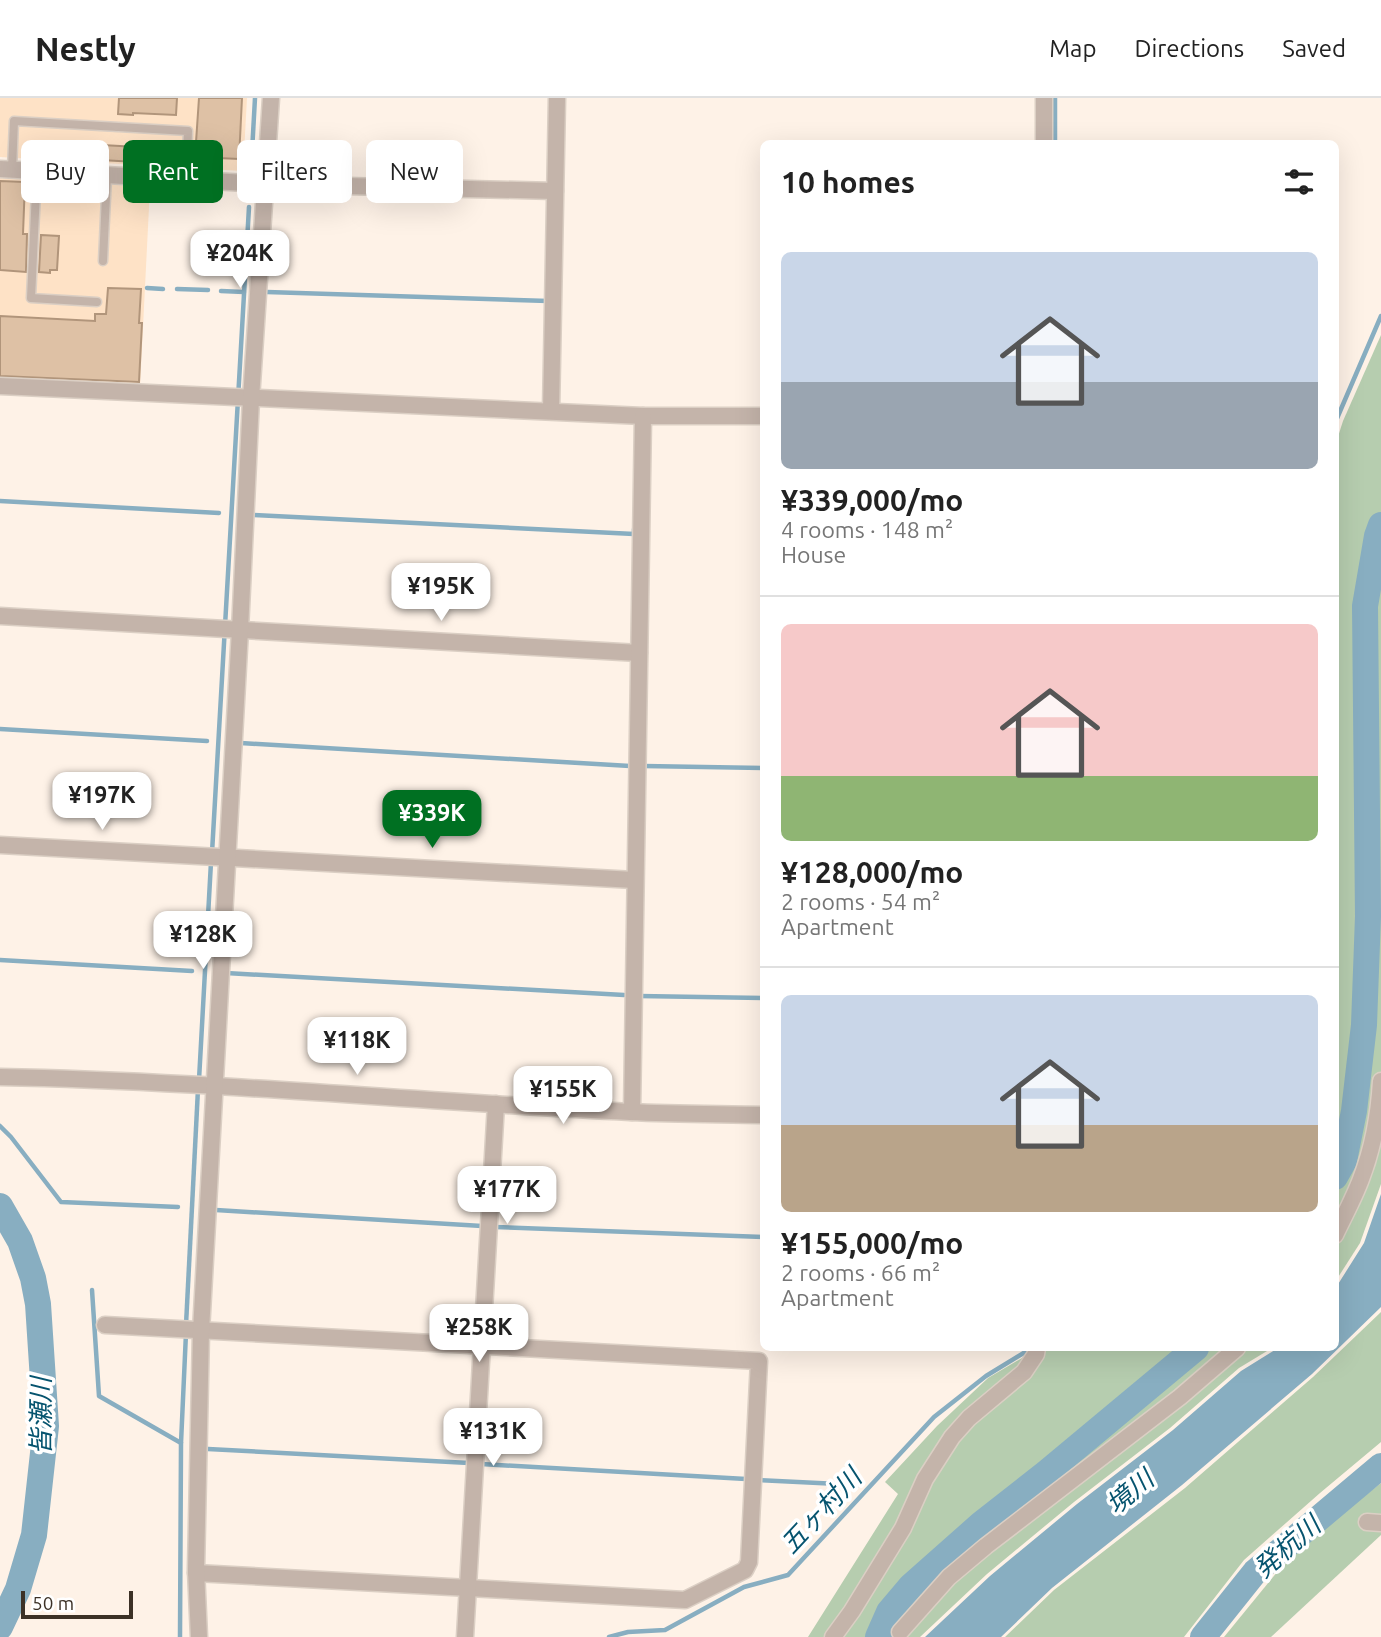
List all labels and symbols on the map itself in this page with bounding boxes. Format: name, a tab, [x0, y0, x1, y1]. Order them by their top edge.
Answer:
pin: ¥204K	[191, 230, 289, 290]
pin: ¥195K	[392, 564, 490, 623]
pin: ¥197K	[53, 772, 151, 832]
pin: ¥339K	[383, 790, 481, 850]
pin: ¥128K	[154, 912, 252, 971]
pin: ¥118K	[308, 1018, 406, 1077]
pin: ¥155K	[514, 1066, 612, 1126]
pin: ¥177K	[458, 1166, 556, 1226]
pin: ¥258K	[430, 1304, 528, 1364]
water label: 皆瀬川	[26, 1374, 55, 1455]
pin: ¥131K	[444, 1408, 542, 1468]
water label: 五ヶ村川	[775, 1461, 869, 1559]
water label: 境川	[1100, 1462, 1161, 1519]
water label: 発杭川	[1248, 1508, 1328, 1583]
scale bar	[21, 1588, 133, 1620]

